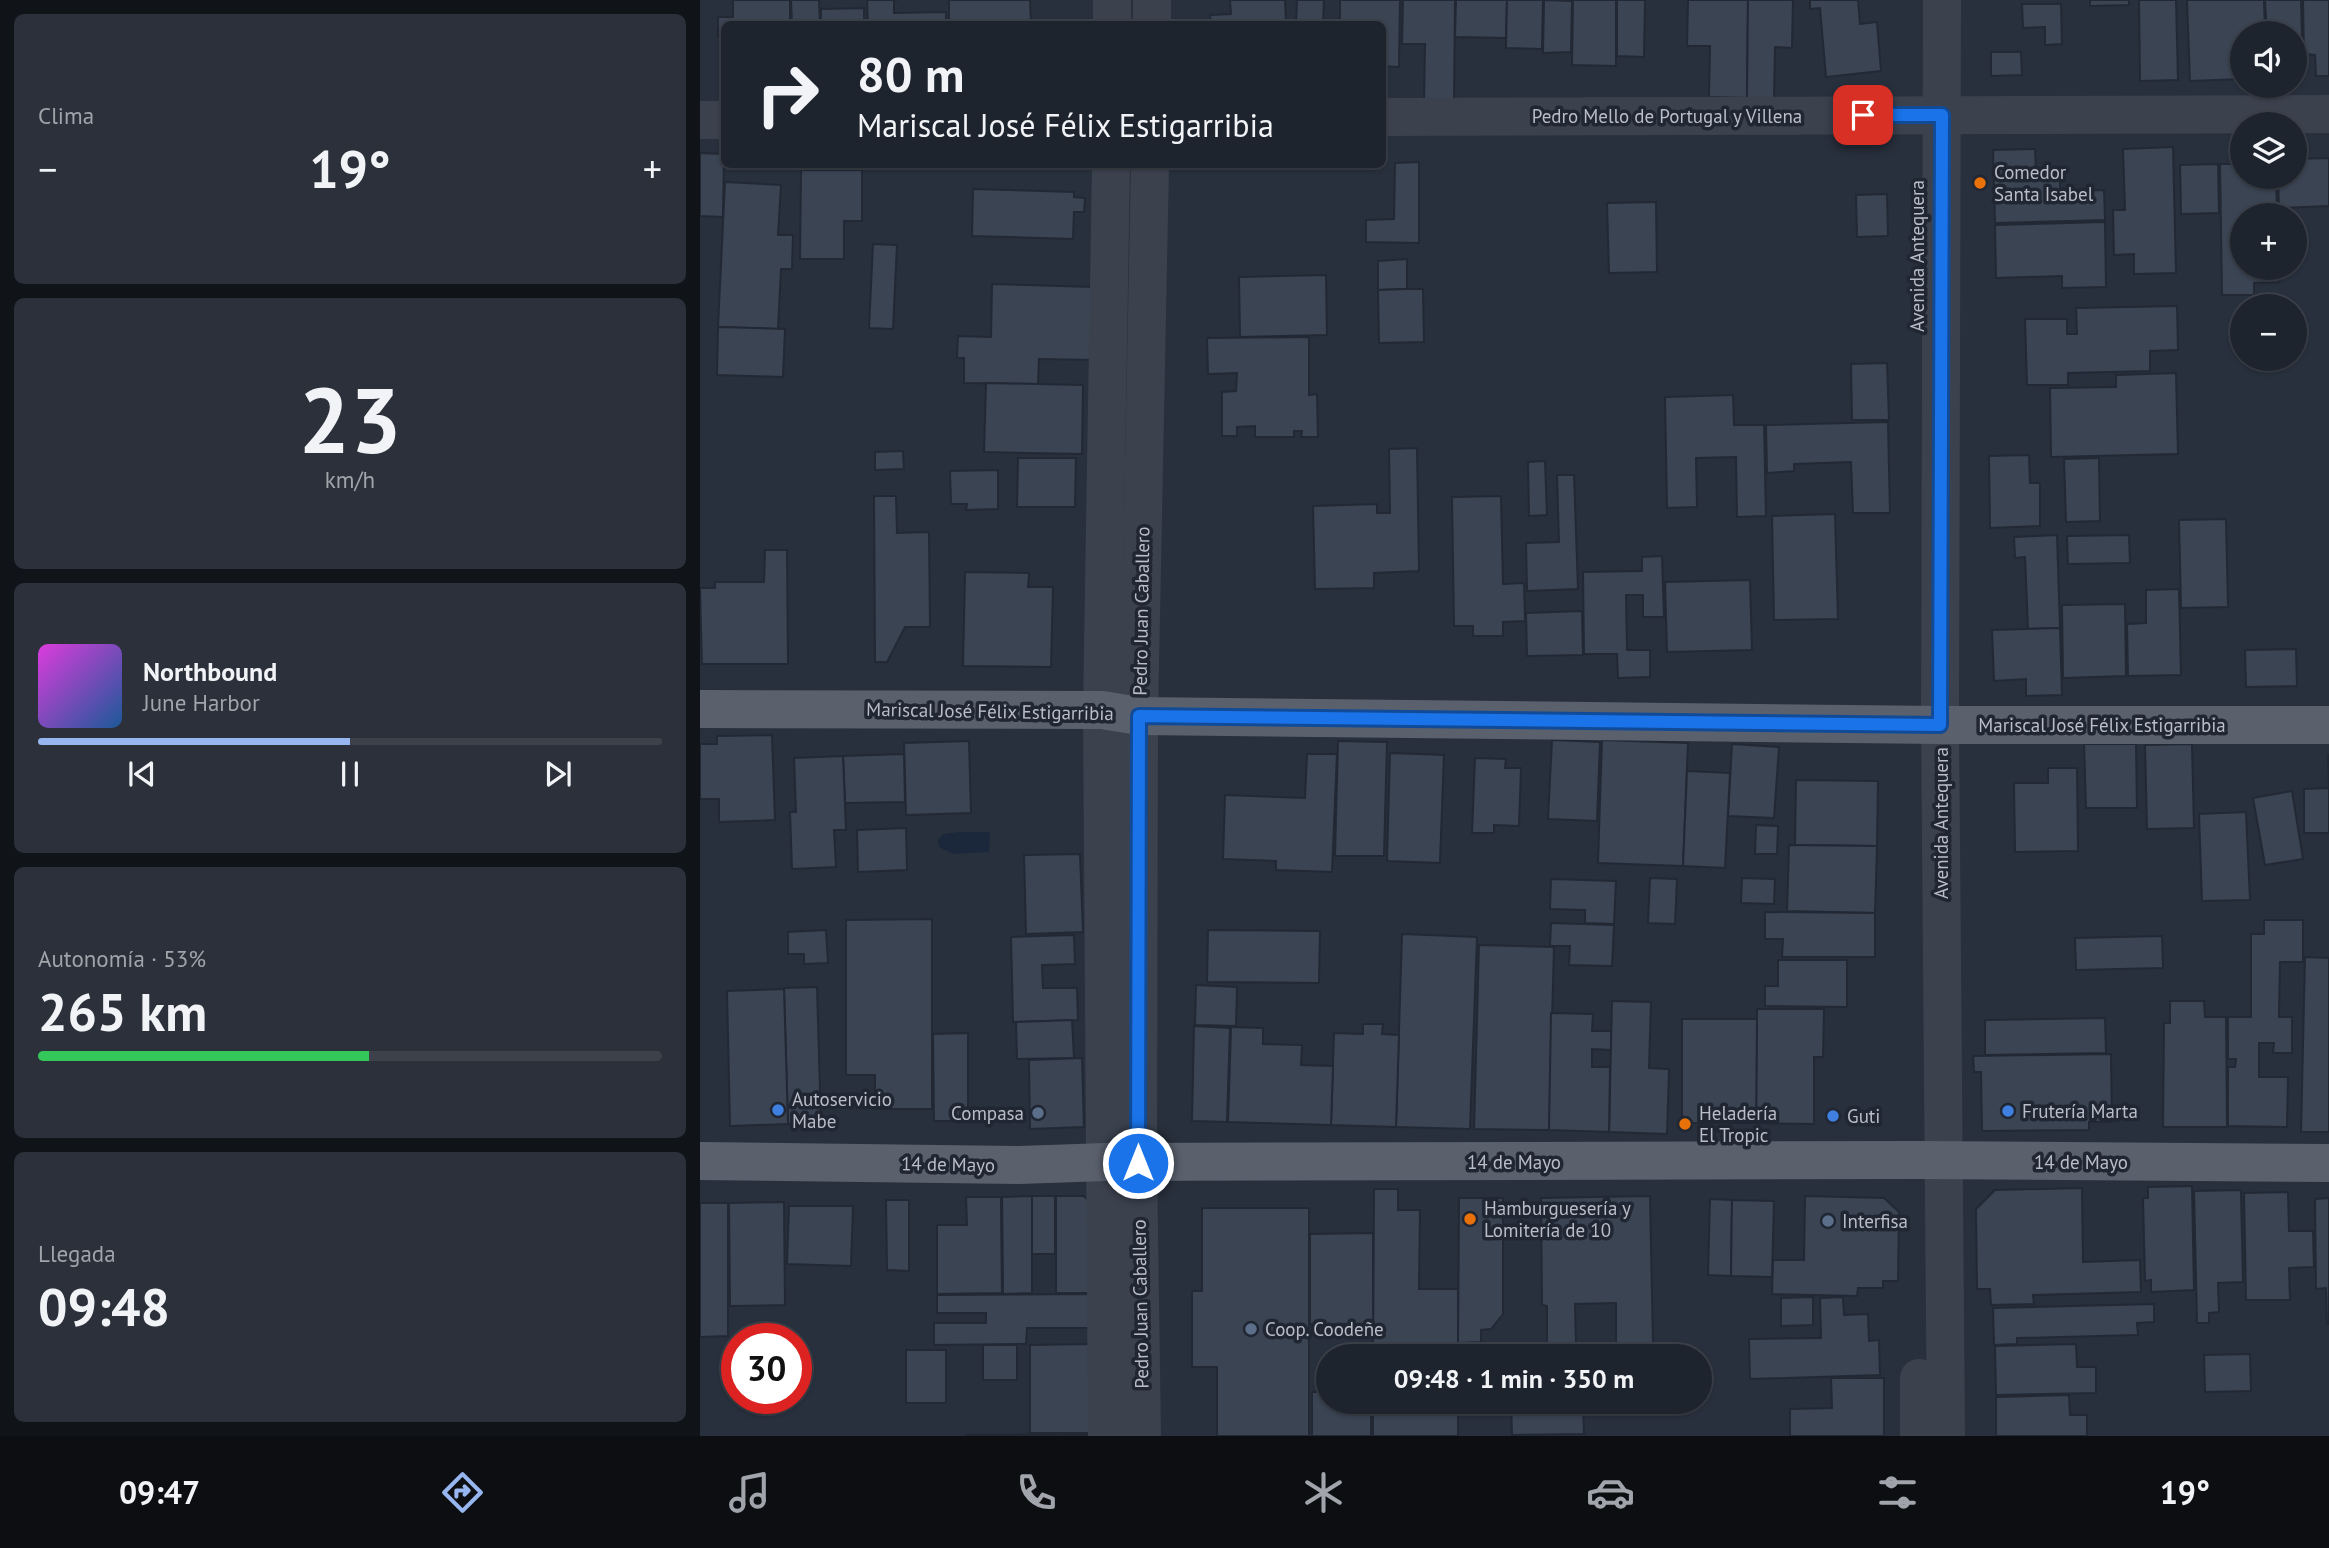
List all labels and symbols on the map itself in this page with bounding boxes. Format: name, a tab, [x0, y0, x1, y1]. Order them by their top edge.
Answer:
pin	[1833, 85, 1893, 145]
street label: Pedro Mello de Portugal y Villena	[1532, 104, 1802, 128]
place label: Comedor Santa Isabel	[1994, 160, 2094, 206]
marker: Comedor Santa Isabel	[1972, 175, 1988, 191]
street label: Avenida Antequera	[1905, 180, 1929, 332]
street label: Pedro Juan Caballero	[1128, 526, 1154, 696]
street label: Mariscal José Félix Estigarribia	[866, 697, 1114, 725]
street label: Mariscal José Félix Estigarribia	[1978, 713, 2226, 737]
street label: Avenida Antequera	[1929, 747, 1953, 899]
place label: Autoservicio Mabe	[792, 1087, 892, 1133]
place label: Frutería Marta	[2022, 1099, 2138, 1123]
place label: Compasa	[951, 1101, 1024, 1125]
place label: Heladería El Tropic	[1699, 1101, 1777, 1147]
marker: Autoservicio Mabe	[770, 1102, 786, 1118]
marker: Frutería Marta	[2000, 1103, 2016, 1119]
place label: Guti	[1847, 1104, 1880, 1128]
marker: Compasa	[1030, 1105, 1046, 1121]
marker: Guti	[1825, 1108, 1841, 1124]
marker: Heladería El Tropic	[1677, 1116, 1693, 1132]
position arrow	[1101, 1126, 1175, 1200]
street label: 14 de Mayo	[1467, 1150, 1561, 1174]
street label: 14 de Mayo	[2034, 1150, 2128, 1174]
street label: 14 de Mayo	[901, 1151, 995, 1177]
place label: Hamburguesería y Lomitería de 10	[1484, 1196, 1631, 1242]
place label: Interfisa	[1842, 1209, 1908, 1233]
marker: Hamburguesería y Lomitería de 10	[1462, 1211, 1478, 1227]
marker: Interfisa	[1820, 1213, 1836, 1229]
street label: Pedro Juan Caballero	[1127, 1219, 1153, 1389]
place label: Coop. Coodeñe	[1265, 1317, 1384, 1341]
marker: Coop. Coodeñe	[1243, 1321, 1259, 1337]
speed limit sign: 30	[721, 1323, 812, 1414]

